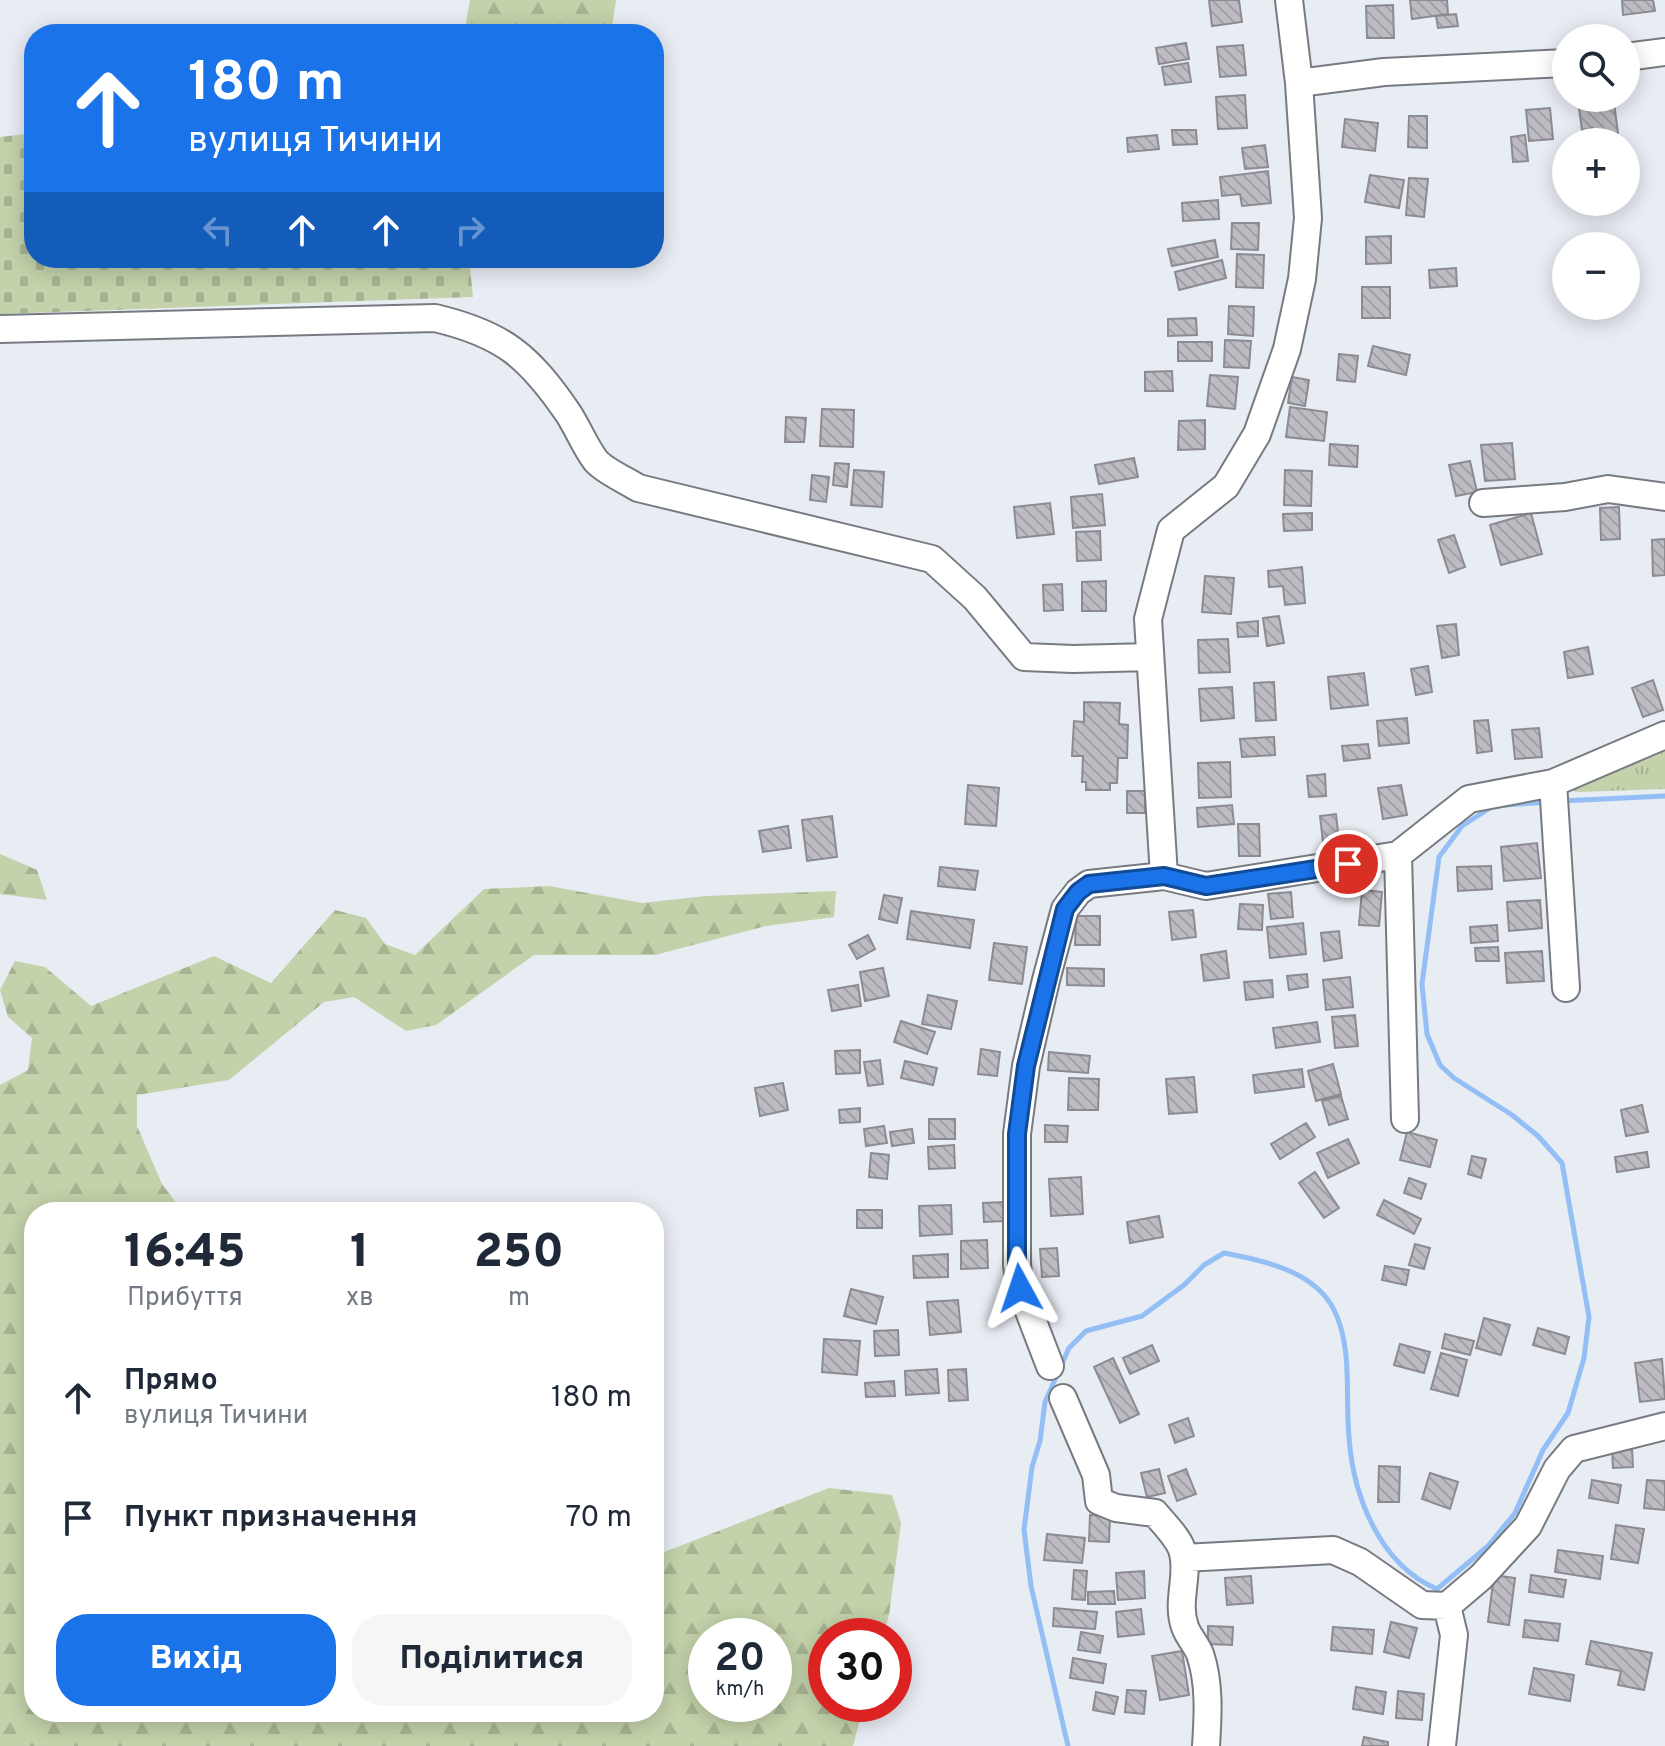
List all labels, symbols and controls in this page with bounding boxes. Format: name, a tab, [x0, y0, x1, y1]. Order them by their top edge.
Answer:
map controls	[1552, 24, 1640, 320]
button: search	[1552, 24, 1640, 112]
text: 180 m	[188, 50, 345, 120]
icon: ahead	[56, 56, 160, 160]
text: вулиця Тичини	[188, 119, 443, 165]
button: +	[1552, 128, 1640, 216]
icon: left	[196, 208, 240, 252]
icon: ahead	[280, 208, 324, 252]
icon: ahead	[364, 208, 408, 252]
icon: right	[448, 208, 492, 252]
button: −	[1552, 232, 1640, 320]
pin	[1314, 830, 1382, 898]
icon: arrive	[1326, 842, 1370, 886]
text: 16:45	[124, 1224, 246, 1284]
text: 1	[350, 1224, 370, 1284]
text: 250	[474, 1224, 564, 1284]
position arrow	[978, 1246, 1062, 1330]
text: Прибуття	[127, 1282, 243, 1315]
text: хв	[346, 1282, 374, 1315]
text: m	[508, 1282, 530, 1315]
text: Прямо	[124, 1363, 218, 1400]
icon: ahead	[56, 1376, 100, 1420]
text: 180 m	[551, 1380, 632, 1417]
text: вулиця Тичини	[124, 1400, 308, 1433]
icon: arrive	[56, 1496, 100, 1540]
text: Пункт призначення	[124, 1500, 417, 1537]
text: 70 m	[566, 1500, 632, 1537]
button: Вихід	[56, 1614, 336, 1706]
button: Поділитися	[352, 1614, 632, 1706]
speed limit sign: 30	[808, 1618, 912, 1722]
text: 20	[715, 1635, 765, 1685]
text: km/h	[716, 1677, 764, 1703]

